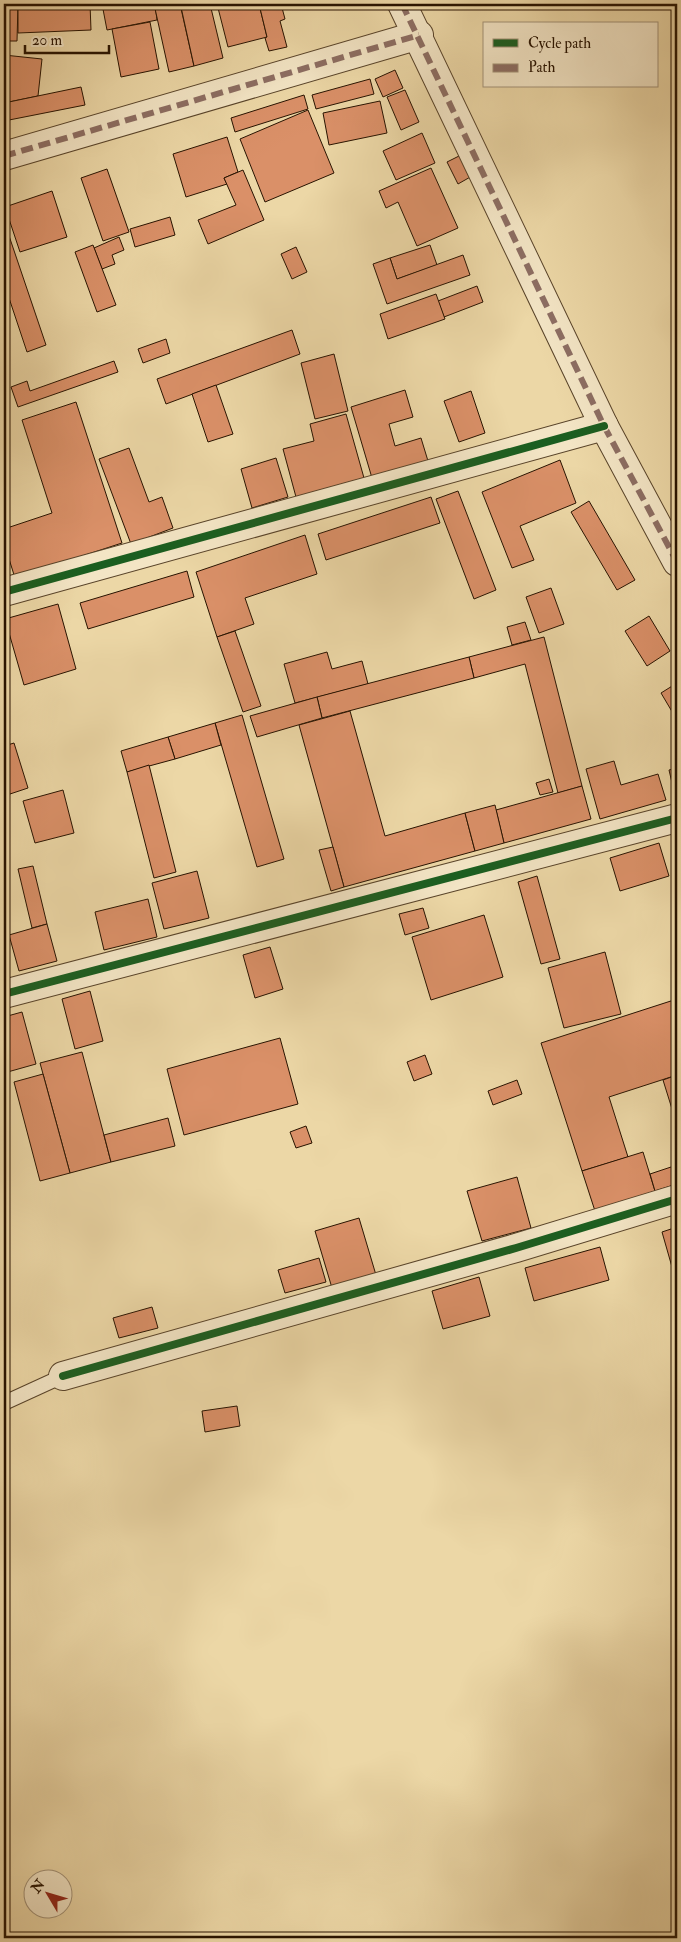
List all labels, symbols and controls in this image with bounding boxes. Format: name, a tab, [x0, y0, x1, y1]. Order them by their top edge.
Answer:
scale bar	[25, 22, 109, 54]
legend	[483, 22, 658, 88]
text: 20 m	[32, 31, 62, 50]
text: Cycle path	[528, 34, 591, 54]
text: Path	[528, 58, 555, 77]
north arrow	[22, 1870, 72, 1920]
text: N	[27, 1876, 49, 1897]

